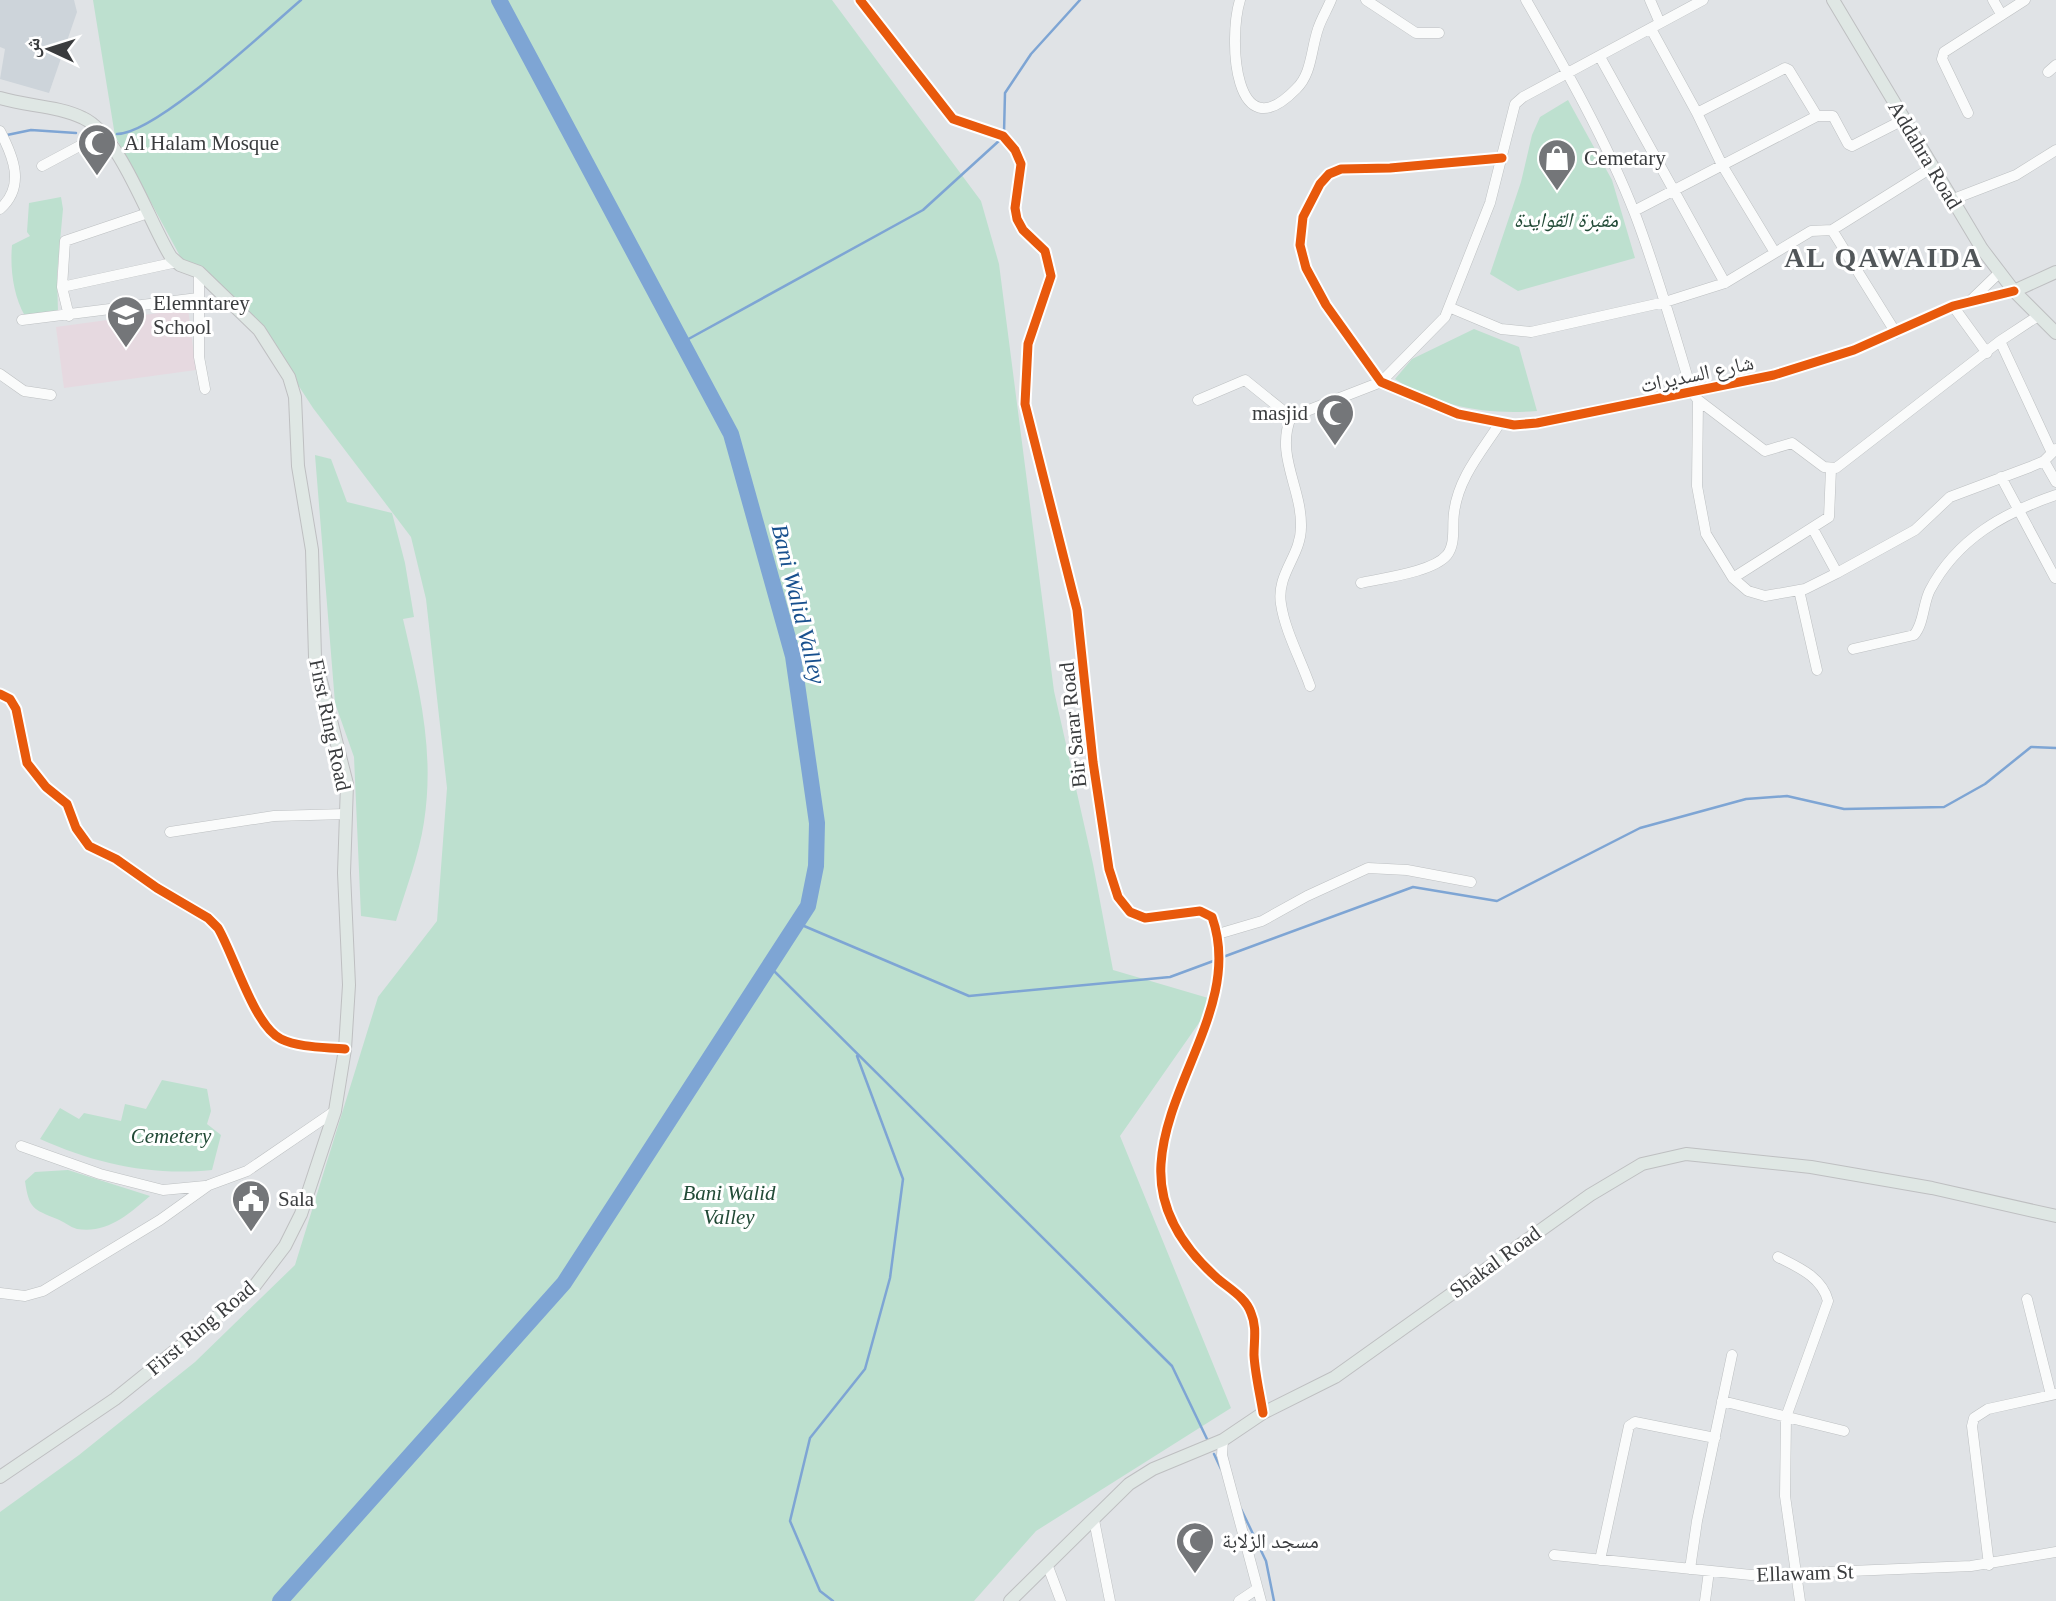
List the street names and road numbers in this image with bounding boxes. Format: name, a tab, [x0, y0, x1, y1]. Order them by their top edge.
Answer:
street label: Addahra Road	[1883, 97, 1967, 214]
street label: شارع السديرات	[1638, 350, 1756, 399]
street label: First Ring Road	[304, 657, 356, 794]
street label: Bir Sarar Road	[1054, 661, 1092, 789]
street label: Shakal Road	[1445, 1221, 1546, 1303]
street label: First Ring Road	[142, 1275, 260, 1380]
street label: Ellawam St	[1756, 1559, 1854, 1587]

